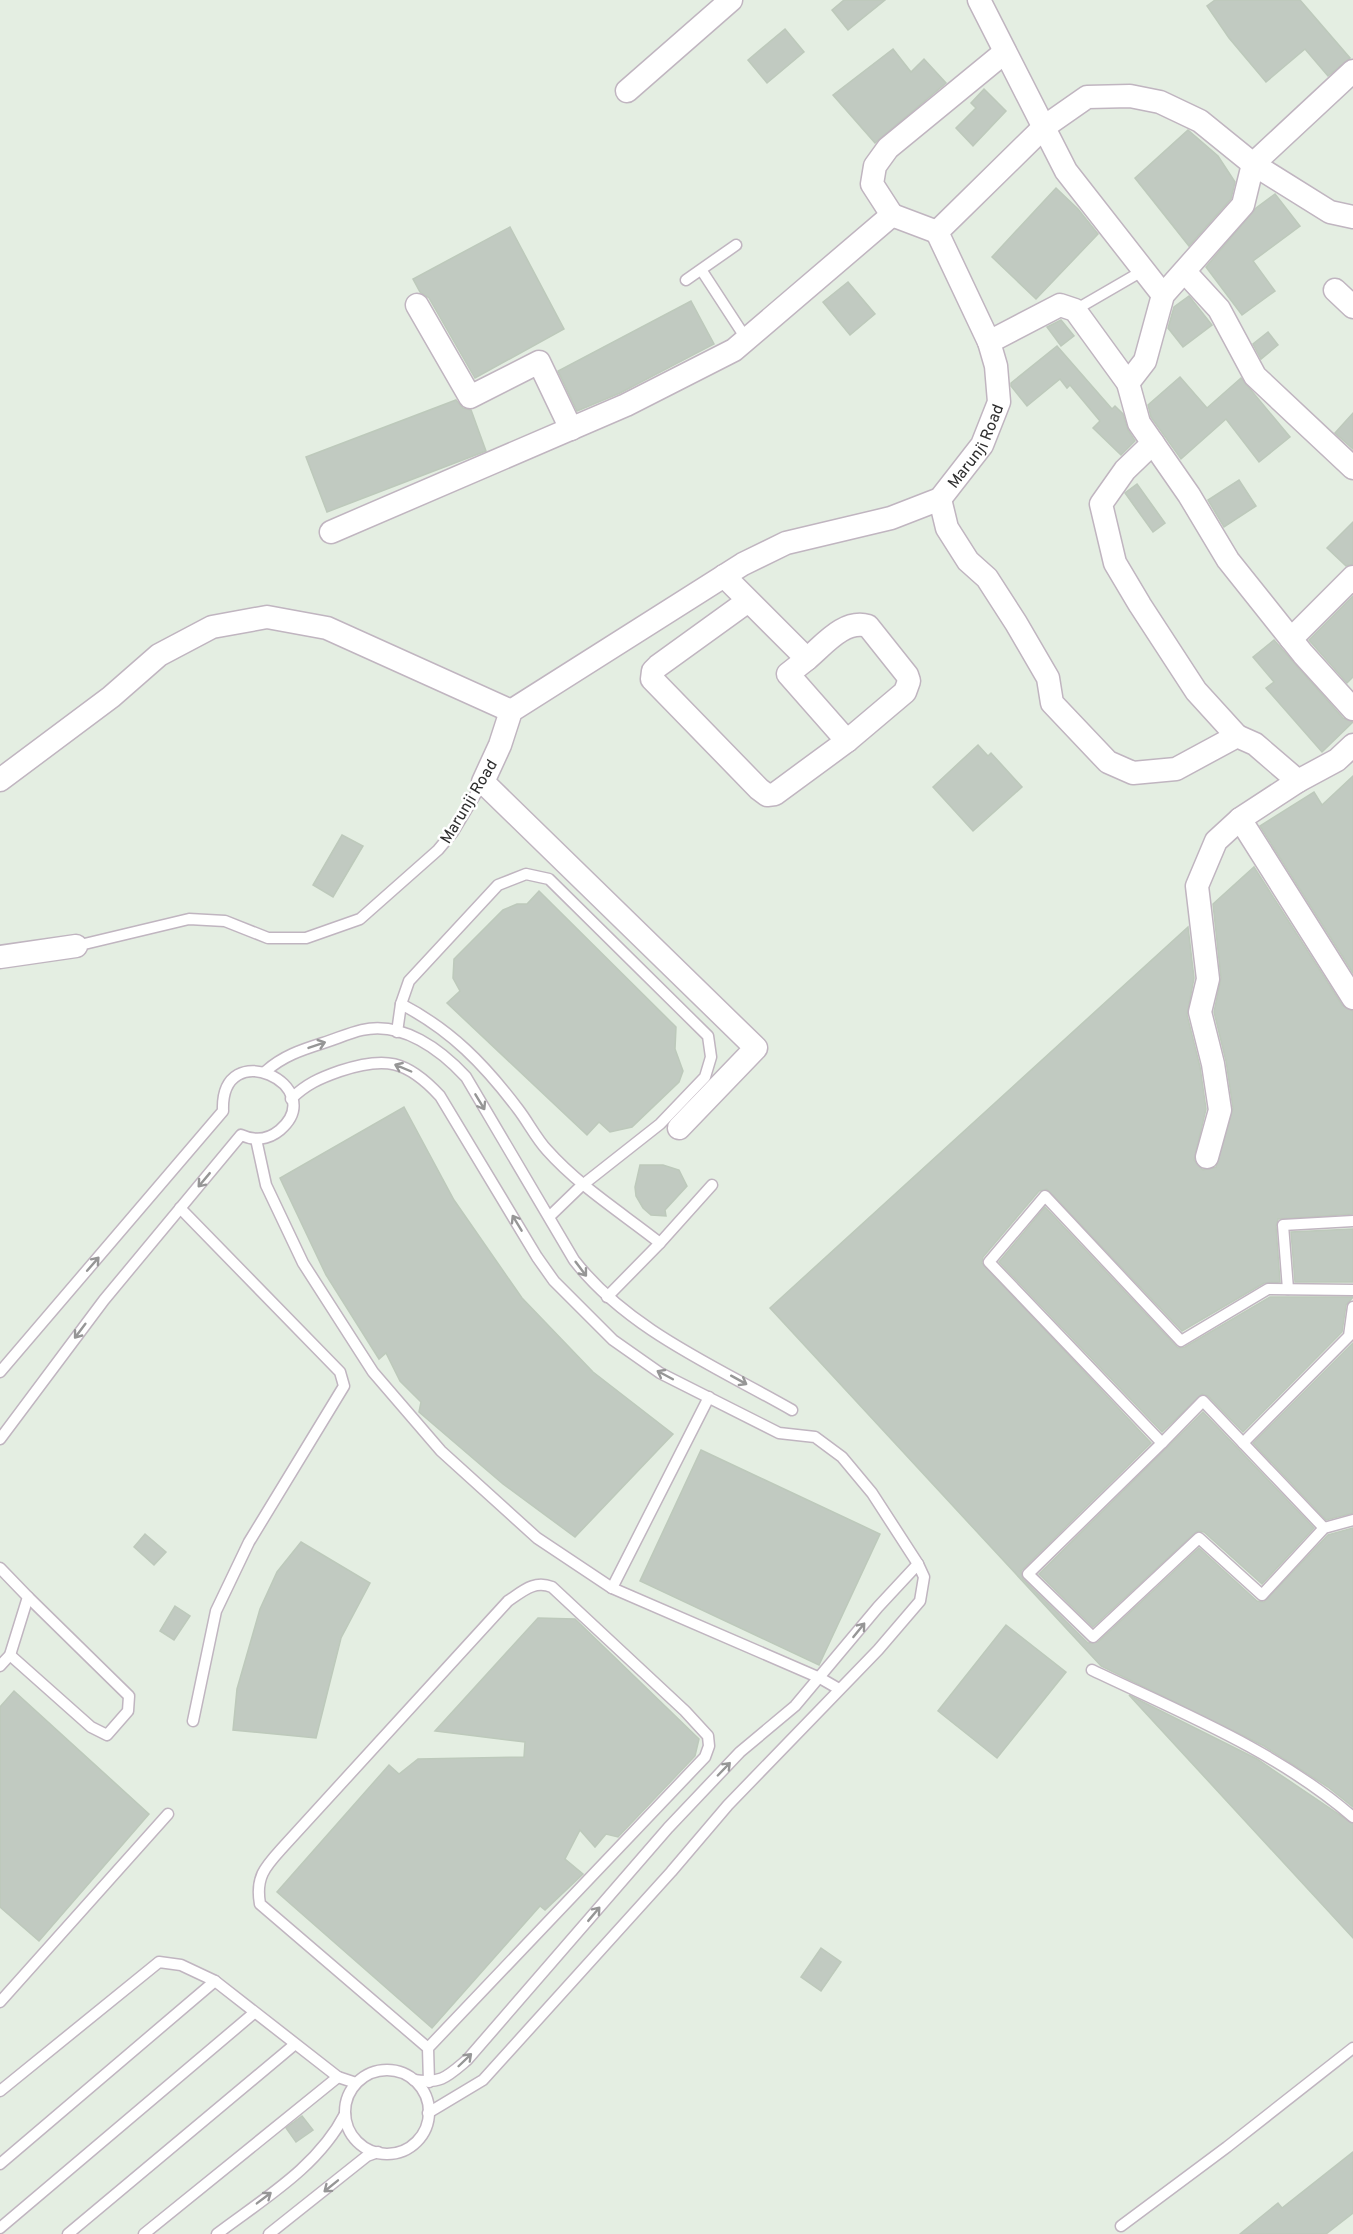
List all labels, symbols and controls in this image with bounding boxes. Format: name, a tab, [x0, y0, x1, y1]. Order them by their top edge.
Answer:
street label: Marunji Road	[944, 402, 1009, 493]
street label: Marunji Road	[437, 756, 503, 848]
one-way arrow	[307, 1038, 326, 1049]
one-way arrow	[394, 1062, 413, 1073]
one-way arrow	[475, 1093, 487, 1110]
one-way arrow	[197, 1172, 210, 1188]
one-way arrow	[510, 1215, 522, 1232]
one-way arrow	[86, 1256, 99, 1272]
one-way arrow	[574, 1260, 587, 1276]
one-way arrow	[74, 1322, 87, 1338]
one-way arrow	[657, 1369, 675, 1380]
one-way arrow	[730, 1374, 747, 1386]
one-way arrow	[853, 1622, 866, 1638]
one-way arrow	[717, 1762, 731, 1777]
one-way arrow	[587, 1907, 601, 1922]
one-way arrow	[458, 2053, 473, 2068]
one-way arrow	[323, 2180, 339, 2193]
one-way arrow	[255, 2192, 271, 2205]

